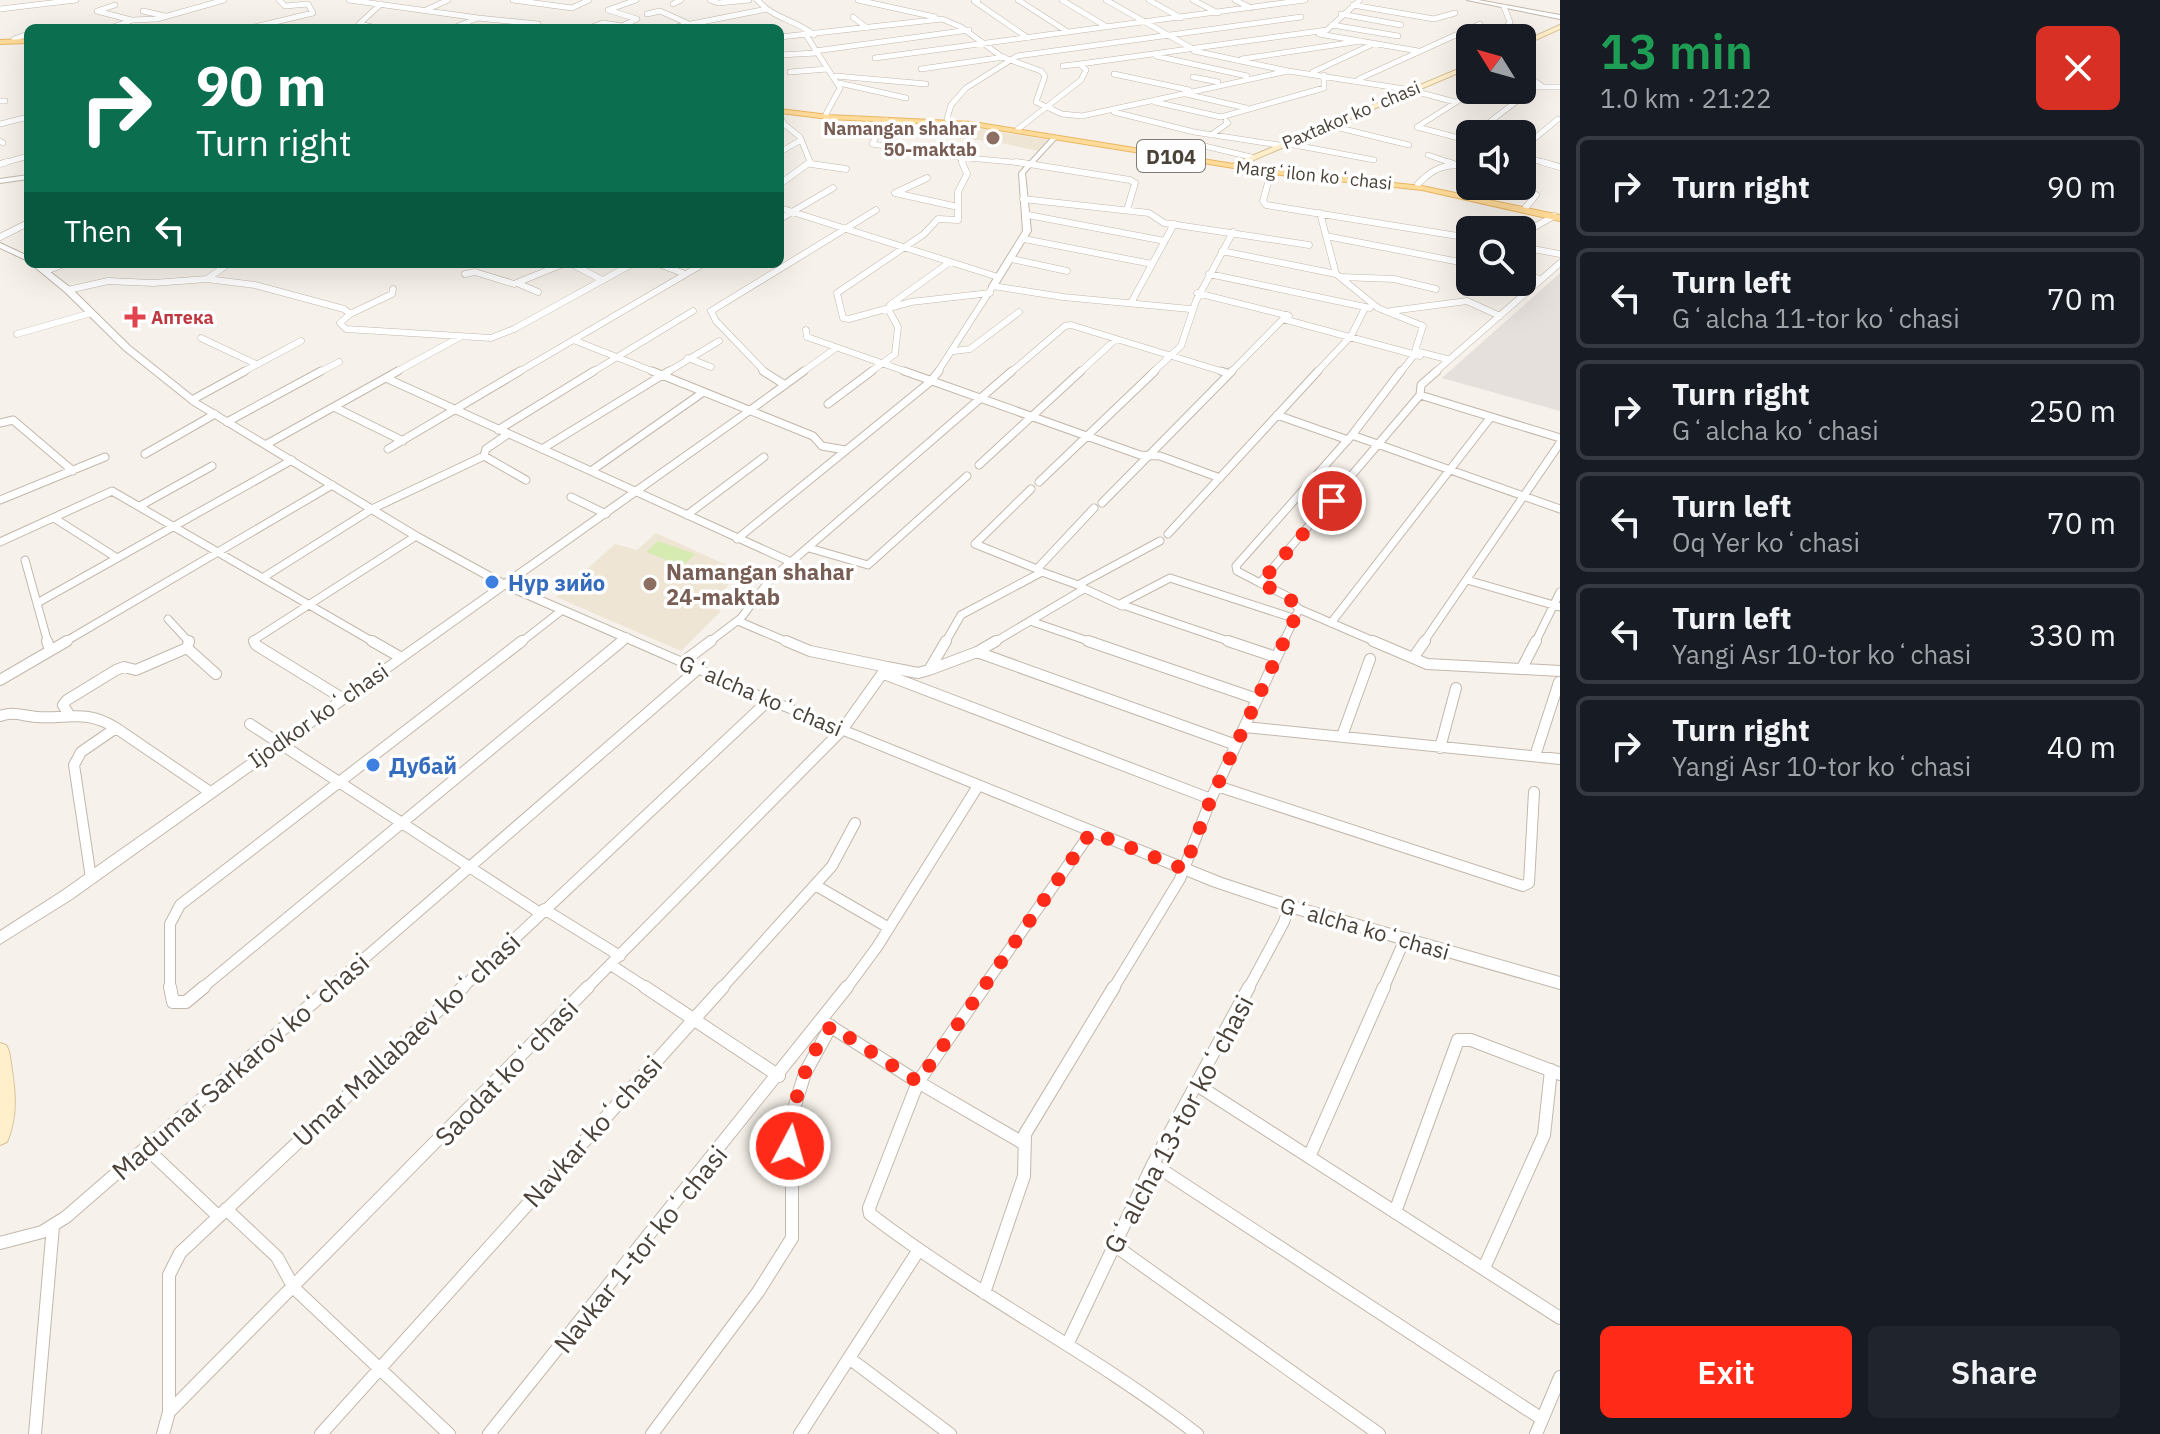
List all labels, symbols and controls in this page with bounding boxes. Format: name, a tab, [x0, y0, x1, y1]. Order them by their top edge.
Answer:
text: 13 min	[1600, 20, 1753, 82]
north arrow	[1456, 24, 1536, 104]
map controls	[1456, 24, 1536, 296]
button: close	[2036, 26, 2120, 110]
text: 90 m	[196, 49, 326, 121]
icon: right	[64, 56, 168, 160]
street label: Paxtakor koʻchasi	[1279, 76, 1423, 154]
text: 1.0 km · 21:22	[1600, 81, 1772, 115]
place label: Namangan shahar 50-maktab	[823, 117, 977, 161]
text: Turn right	[196, 119, 352, 166]
button: sound	[1456, 120, 1536, 200]
marker: Namangan shahar 50-maktab	[984, 129, 1002, 147]
road number: D104	[1137, 140, 1205, 172]
street label: Margʻilon koʻchasi	[1235, 155, 1393, 195]
icon: right	[1604, 164, 1648, 208]
text: Turn right	[1672, 167, 1810, 206]
text: 90 m	[2047, 167, 2116, 206]
icon: left	[148, 208, 192, 252]
text: Then	[64, 211, 132, 250]
button: search	[1456, 216, 1536, 296]
text: Turn left	[1672, 262, 1791, 301]
icon: left	[1604, 276, 1648, 320]
text: 70 m	[2047, 279, 2116, 318]
text: Gʻalcha 11-tor koʻchasi	[1672, 301, 1960, 335]
place label: Аптека	[151, 306, 214, 329]
marker: Аптека	[126, 308, 144, 326]
text: Turn right	[1672, 374, 1810, 413]
icon: right	[1604, 388, 1648, 432]
text: 250 m	[2029, 391, 2116, 430]
text: Gʻalcha koʻchasi	[1672, 413, 1879, 447]
pin	[1298, 467, 1366, 535]
icon: arrive	[1310, 479, 1354, 523]
text: Turn left	[1672, 486, 1791, 525]
icon: left	[1604, 500, 1648, 544]
text: 70 m	[2047, 503, 2116, 542]
text: Oq Yer koʻchasi	[1672, 525, 1860, 559]
place label: Namangan shahar 24-maktab	[666, 557, 854, 611]
place label: Нур зийо	[508, 568, 605, 597]
marker: Нур зийо	[483, 573, 501, 591]
marker: Namangan shahar 24-maktab	[641, 575, 659, 593]
text: Turn left	[1672, 598, 1791, 637]
icon: left	[1604, 612, 1648, 656]
text: 330 m	[2029, 615, 2116, 654]
text: Yangi Asr 10-tor koʻchasi	[1672, 637, 1971, 671]
street label: Gʻalcha koʻchasi	[675, 647, 847, 743]
street label: Ijodkor koʻchasi	[242, 656, 394, 774]
text: Turn right	[1672, 710, 1810, 749]
icon: right	[1604, 724, 1648, 768]
text: 40 m	[2047, 727, 2116, 766]
text: Yangi Asr 10-tor koʻchasi	[1672, 749, 1971, 783]
place label: Дубай	[389, 751, 457, 780]
marker: Дубай	[364, 756, 382, 774]
street label: Gʻalcha koʻchasi	[1277, 890, 1453, 966]
street label: Umar Mallabaev koʻchasi	[285, 925, 527, 1153]
street label: Madumar Sarkarov koʻchasi	[104, 945, 376, 1187]
street label: Gʻalcha 13-tor koʻchasi	[1095, 989, 1261, 1259]
street label: Saodat koʻchasi	[427, 991, 585, 1153]
street label: Navkar koʻchasi	[515, 1048, 669, 1214]
position arrow	[748, 1104, 832, 1188]
street label: Navkar 1-tor koʻchasi	[546, 1138, 734, 1360]
button: Exit	[1600, 1326, 1852, 1418]
button: Share	[1868, 1326, 2120, 1418]

